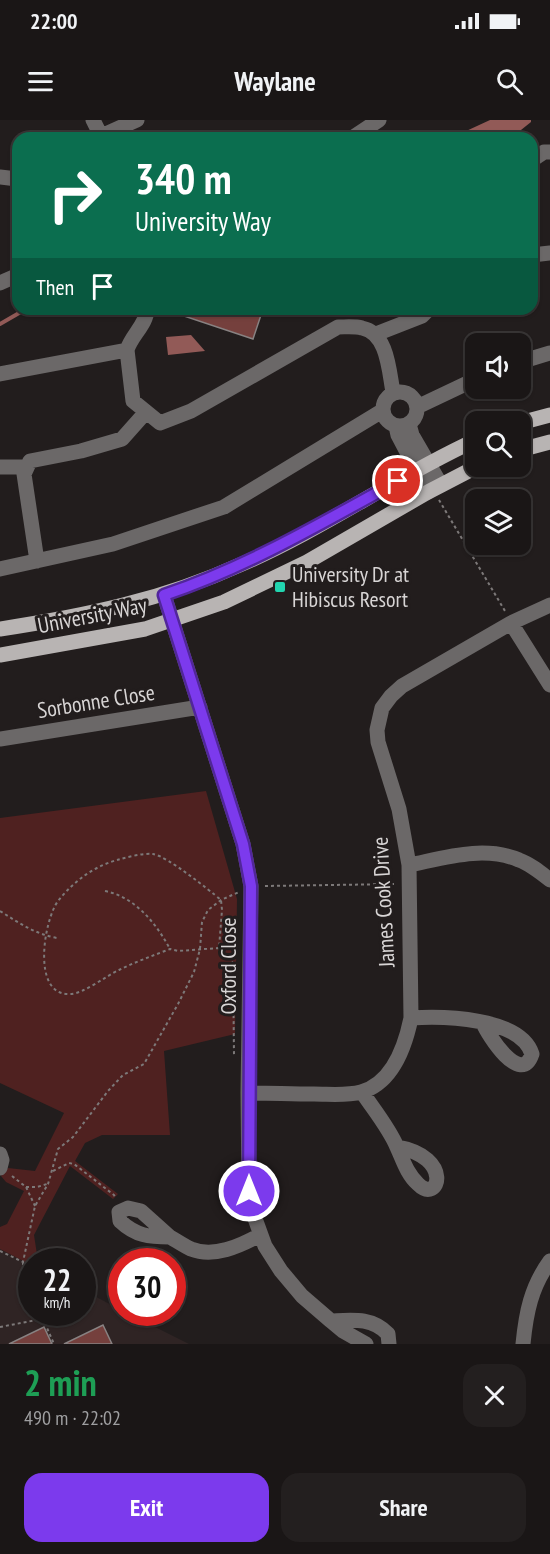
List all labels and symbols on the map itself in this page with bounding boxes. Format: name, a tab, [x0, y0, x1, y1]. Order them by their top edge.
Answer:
pin	[372, 455, 423, 506]
place label: University Dr at Hibiscus Resort	[292, 560, 409, 613]
marker: University Dr at Hibiscus Resort	[273, 580, 287, 594]
street label: University Way	[35, 591, 150, 639]
street label: Sorbonne Close	[35, 678, 157, 724]
street label: James Cook Drive	[366, 836, 400, 969]
street label: Oxford Close	[214, 917, 242, 1015]
position arrow	[217, 1159, 281, 1223]
speed limit sign: 30	[108, 1248, 186, 1326]

